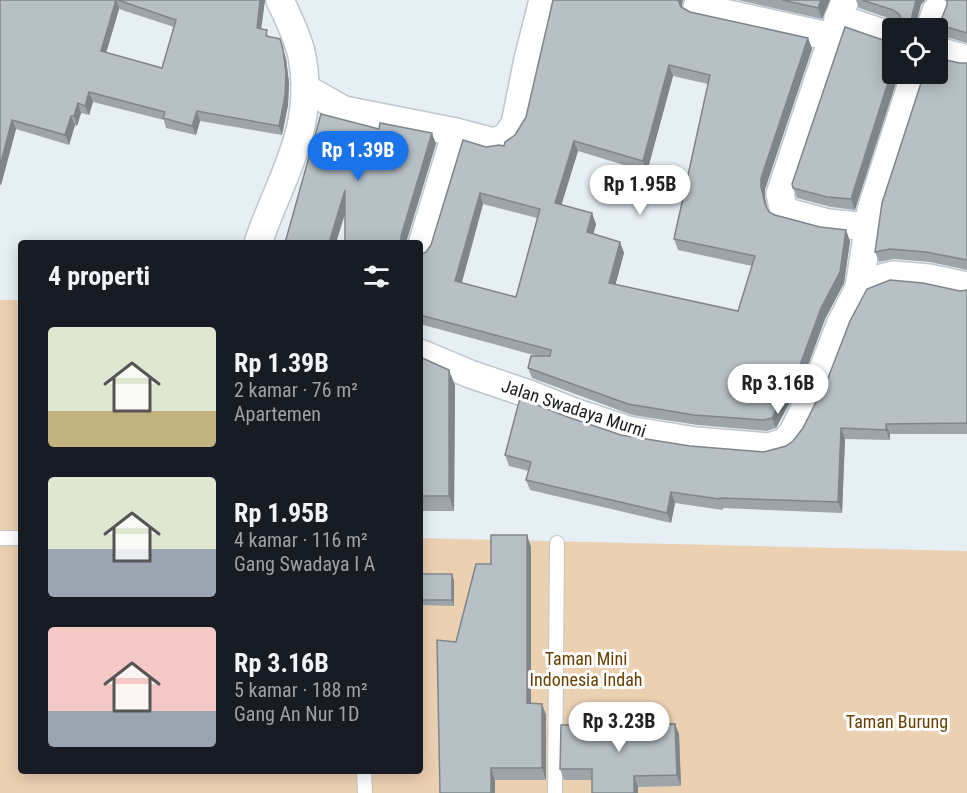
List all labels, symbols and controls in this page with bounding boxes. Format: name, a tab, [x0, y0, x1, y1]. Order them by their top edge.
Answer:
map controls	[882, 18, 948, 84]
button: locate	[882, 18, 948, 84]
pin: Rp 1.39B	[296, 131, 420, 182]
text: Rp 1.39B	[322, 138, 394, 162]
pin: Rp 1.95B	[578, 165, 702, 216]
text: Rp 1.95B	[604, 172, 676, 196]
icon: filters	[360, 260, 393, 293]
text: 4 properti	[48, 261, 150, 291]
text: Rp 1.39B	[234, 348, 329, 378]
icon: home	[96, 351, 168, 423]
pin: Rp 3.16B	[716, 364, 840, 415]
text: Rp 3.16B	[742, 371, 814, 395]
street label: Jalan Swadaya Murni	[499, 375, 649, 441]
text: 2 kamar · 76 m²	[234, 378, 358, 402]
text: Apartemen	[234, 402, 321, 426]
text: Rp 1.95B	[234, 498, 329, 528]
icon: home	[96, 501, 168, 573]
text: 4 kamar · 116 m²	[234, 528, 368, 552]
text: Gang Swadaya I A	[234, 552, 375, 576]
text: Rp 3.16B	[234, 648, 329, 678]
park label: Taman Mini Indonesia Indah	[530, 648, 642, 690]
icon: home	[96, 651, 168, 723]
text: 5 kamar · 188 m²	[234, 678, 368, 702]
text: Gang An Nur 1D	[234, 702, 359, 726]
pin: Rp 3.23B	[557, 702, 681, 753]
text: Rp 3.23B	[583, 709, 655, 733]
park label: Taman Burung	[846, 711, 948, 732]

